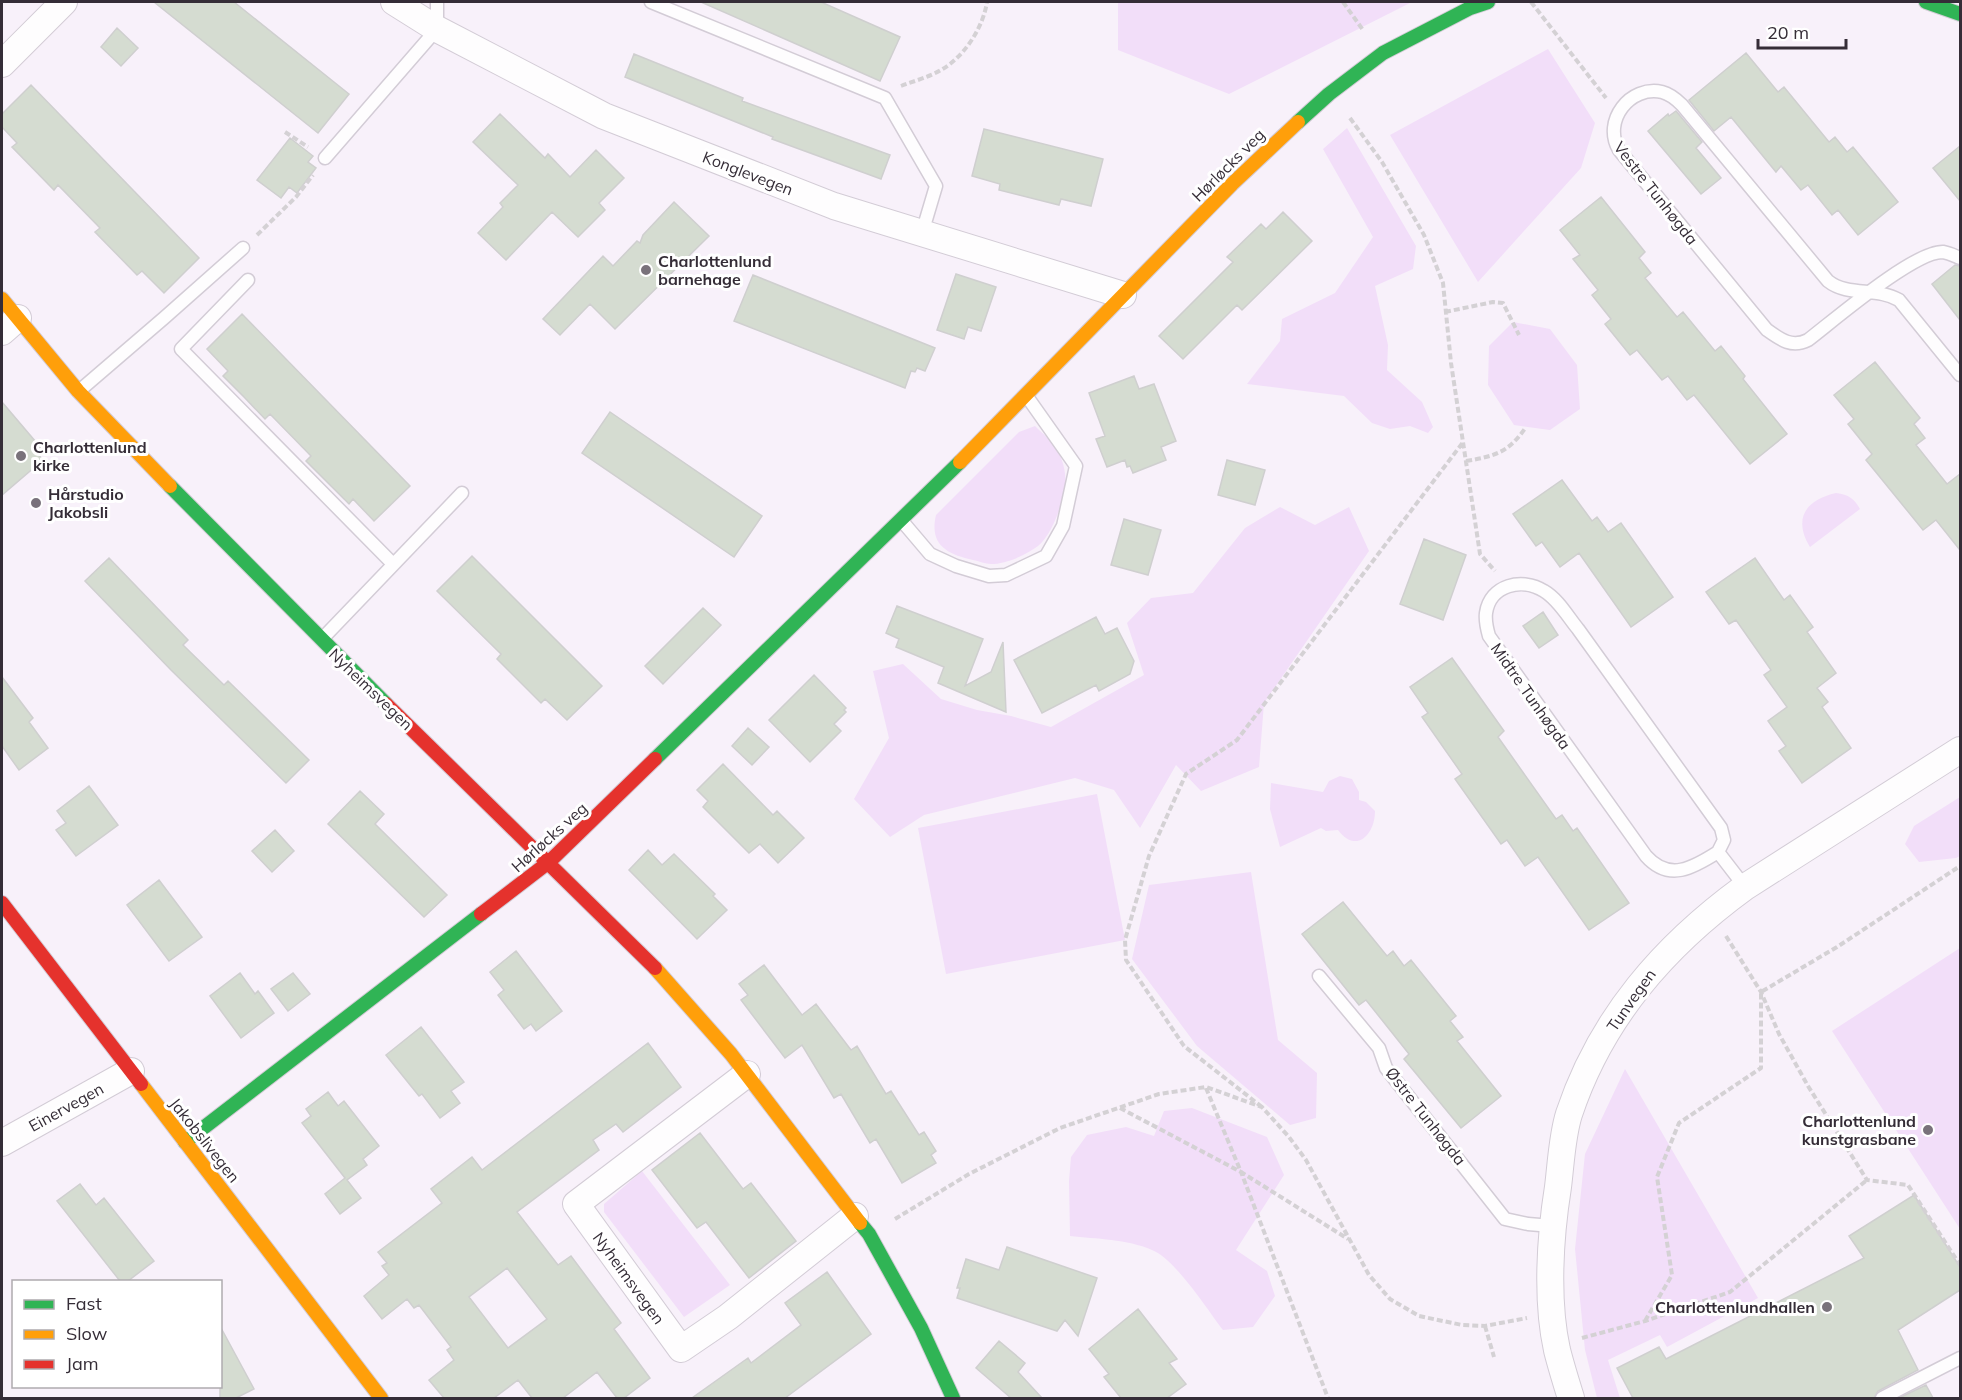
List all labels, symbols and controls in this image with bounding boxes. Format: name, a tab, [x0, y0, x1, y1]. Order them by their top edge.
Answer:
scale bar	[1758, 12, 1846, 50]
text: 20 m	[1767, 21, 1809, 44]
street label: Hørløcks veg	[1187, 124, 1269, 206]
street label: Vestre Tunhøgda	[1610, 137, 1702, 249]
street label: Konglevegen	[700, 147, 796, 199]
place label: Charlottenlund barnehage	[658, 251, 772, 289]
marker: Charlottenlund barnehage	[639, 263, 653, 277]
place label: Charlottenlund kirke	[33, 437, 147, 475]
marker: Charlottenlund kirke	[14, 449, 28, 463]
place label: Hårstudio Jakobsli	[48, 484, 124, 522]
marker: Hårstudio Jakobsli	[29, 496, 43, 510]
street label: Midtre Tunhøgda	[1487, 639, 1575, 753]
street label: Nyheimsvegen	[325, 644, 417, 734]
street label: Hørløcks veg	[507, 798, 591, 876]
street label: Tunvegen	[1602, 965, 1660, 1035]
street label: Østre Tunhøgda	[1382, 1063, 1470, 1169]
street label: Einervegen	[25, 1078, 107, 1136]
street label: Jakobslivegen	[166, 1094, 244, 1186]
place label: Charlottenlund kunstgrasbane	[1802, 1111, 1916, 1149]
marker: Charlottenlund kunstgrasbane	[1921, 1123, 1935, 1137]
street label: Nyheimsvegen	[589, 1228, 669, 1328]
legend	[12, 1280, 222, 1388]
text: Fast	[66, 1292, 102, 1315]
place label: Charlottenlundhallen	[1655, 1297, 1815, 1317]
marker: Charlottenlundhallen	[1820, 1300, 1834, 1314]
text: Slow	[66, 1322, 108, 1345]
text: Jam	[66, 1352, 99, 1375]

